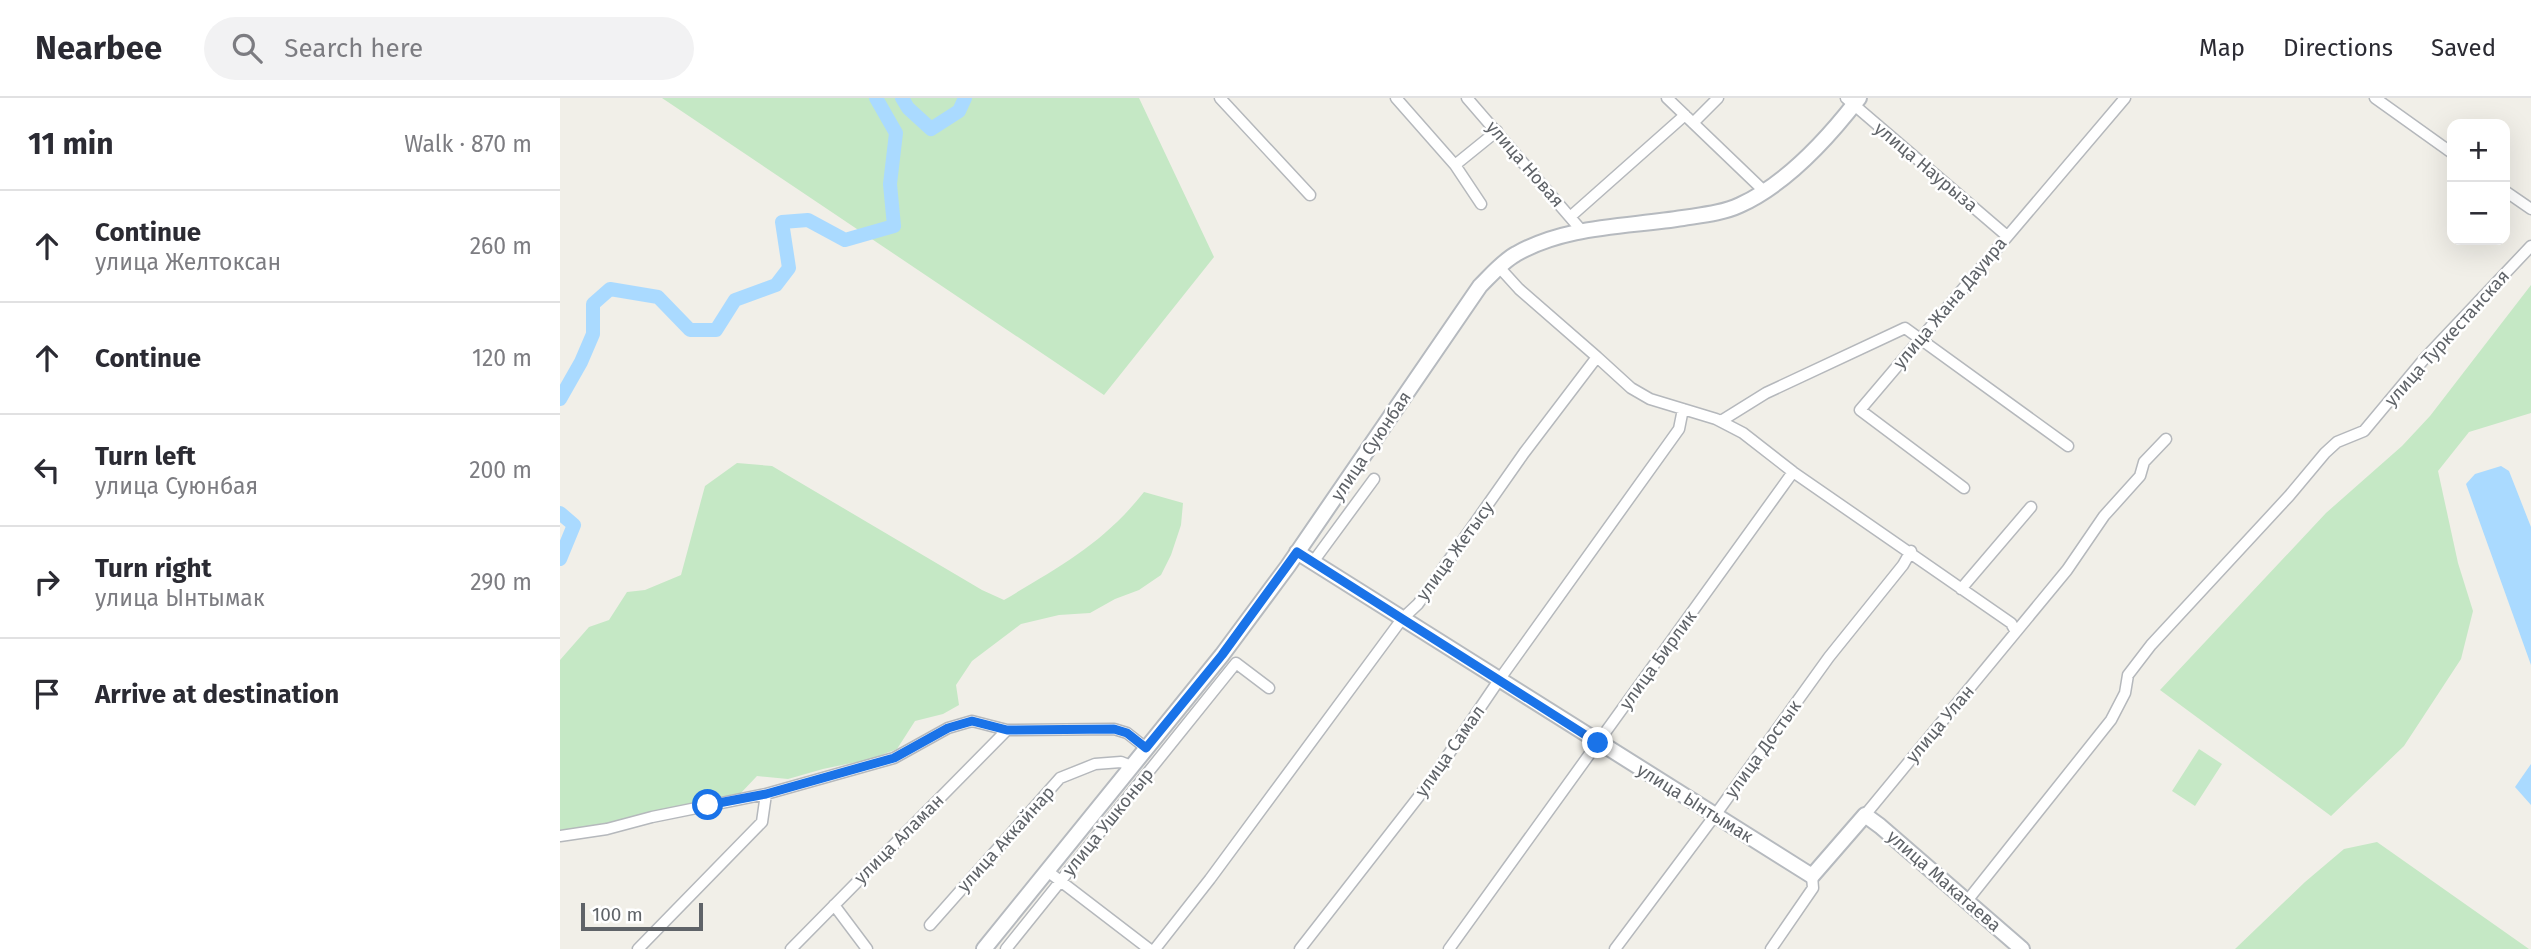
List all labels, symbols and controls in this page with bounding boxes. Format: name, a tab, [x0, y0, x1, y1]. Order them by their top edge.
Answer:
search box	[204, 17, 694, 80]
text: Nearbee	[35, 28, 162, 68]
icon: search	[228, 29, 266, 67]
text: Search here	[284, 33, 423, 64]
text: Map	[2199, 34, 2245, 62]
text: Directions	[2283, 34, 2393, 62]
text: Saved	[2431, 34, 2496, 62]
street label: улица Новая	[1481, 116, 1569, 212]
street label: улица Наурыза	[1870, 117, 1982, 217]
map controls	[2447, 119, 2510, 245]
button: +	[2447, 119, 2510, 182]
text: 11 min	[28, 126, 114, 162]
text: Walk · 870 m	[404, 130, 532, 158]
button: −	[2447, 182, 2510, 245]
text: Continue	[95, 217, 201, 248]
icon: ahead	[28, 227, 66, 265]
text: 260 m	[470, 232, 532, 260]
street label: улица Жана Дауира	[1889, 233, 2011, 373]
text: улица Желтоксан	[95, 248, 281, 276]
street label: улица Туркестанская	[2380, 265, 2514, 411]
icon: ahead	[28, 339, 66, 377]
text: Continue	[95, 343, 201, 374]
text: 120 m	[472, 344, 532, 372]
street label: улица Суюнбая	[1326, 387, 1416, 505]
text: Turn left	[95, 441, 196, 472]
icon: left	[28, 451, 66, 489]
text: 200 m	[469, 456, 532, 484]
text: улица Суюнбая	[95, 472, 258, 500]
street label: улица Жетысу	[1412, 497, 1499, 605]
text: Turn right	[95, 553, 212, 584]
icon: right	[28, 563, 66, 601]
text: 290 m	[470, 568, 532, 596]
text: улица Ынтымак	[95, 584, 265, 612]
street label: улица Бирлик	[1615, 606, 1702, 714]
icon: arrive	[28, 675, 66, 713]
text: Arrive at destination	[95, 679, 339, 710]
street label: улица Улан	[1901, 681, 1979, 767]
street label: улица Достык	[1720, 695, 1806, 802]
street label: улица Самал	[1410, 701, 1490, 801]
route end	[1582, 727, 1613, 758]
street label: улица Ынтымак	[1633, 758, 1758, 848]
street label: улица Ушконыр	[1058, 764, 1158, 880]
street label: улица Аккайнар	[953, 781, 1059, 897]
route start	[692, 789, 723, 820]
street label: улица Аламан	[850, 790, 948, 888]
street label: улица Макатаева	[1882, 825, 2006, 937]
scale bar	[581, 900, 704, 932]
text: 100 m	[592, 903, 643, 926]

